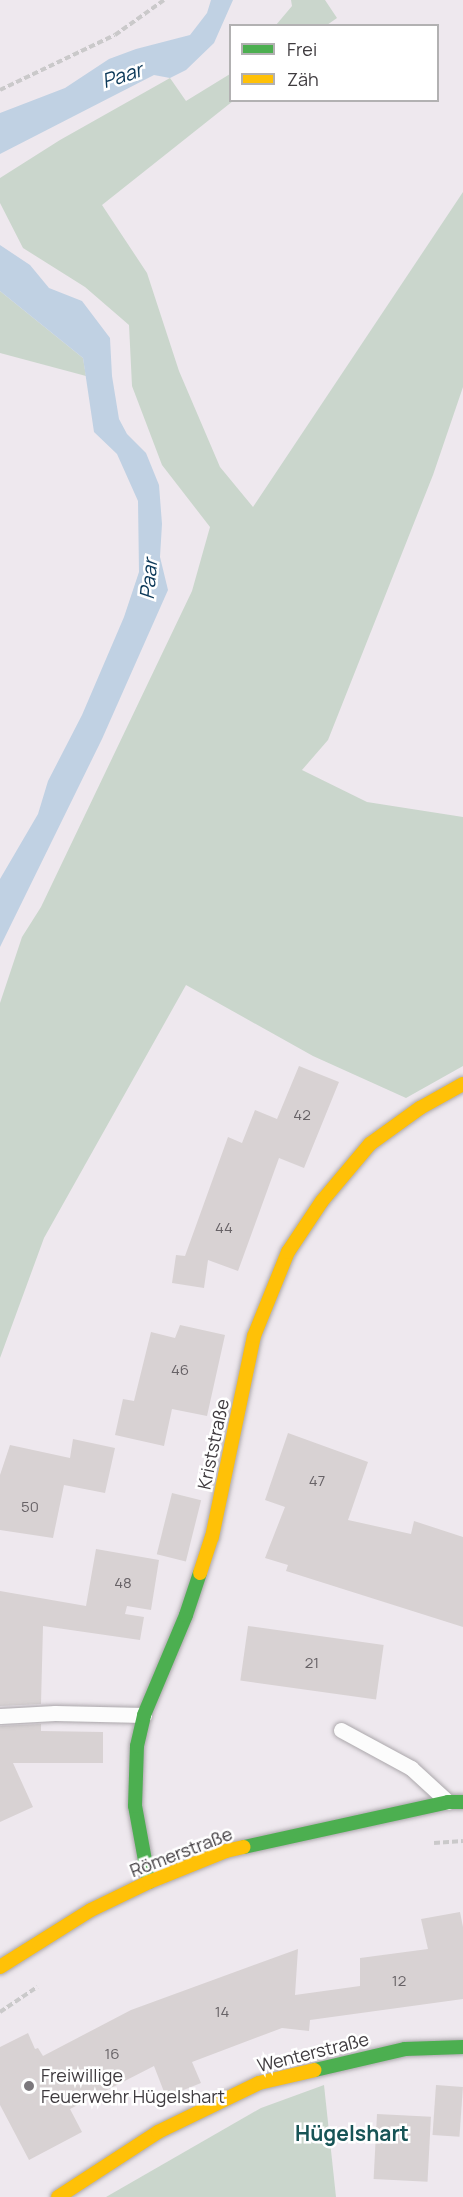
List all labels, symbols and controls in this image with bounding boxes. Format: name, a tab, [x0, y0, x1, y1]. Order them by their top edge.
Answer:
legend	[229, 24, 439, 102]
text: Frei	[287, 37, 317, 61]
water label: Paar	[99, 57, 145, 93]
text: Zäh	[287, 67, 319, 91]
water label: Paar	[134, 558, 162, 600]
house number: 42	[293, 1106, 311, 1124]
house number: 44	[215, 1219, 233, 1237]
house number: 46	[171, 1361, 189, 1379]
street label: Kriststraße	[193, 1397, 233, 1491]
house number: 47	[309, 1472, 325, 1490]
house number: 50	[21, 1498, 39, 1516]
house number: 48	[114, 1574, 132, 1592]
house number: 21	[305, 1654, 319, 1672]
street label: Römerstraße	[127, 1823, 235, 1881]
house number: 12	[392, 1972, 406, 1990]
house number: 14	[215, 2003, 229, 2021]
street label: Wenterstraße	[255, 2028, 371, 2076]
house number: 16	[104, 2045, 120, 2063]
place label: Freiwillige Feuerwehr Hügelshart	[41, 2065, 225, 2108]
marker: Freiwillige Feuerwehr Hügelshart	[22, 2079, 36, 2093]
district label: Hügelshart	[295, 2120, 409, 2146]

